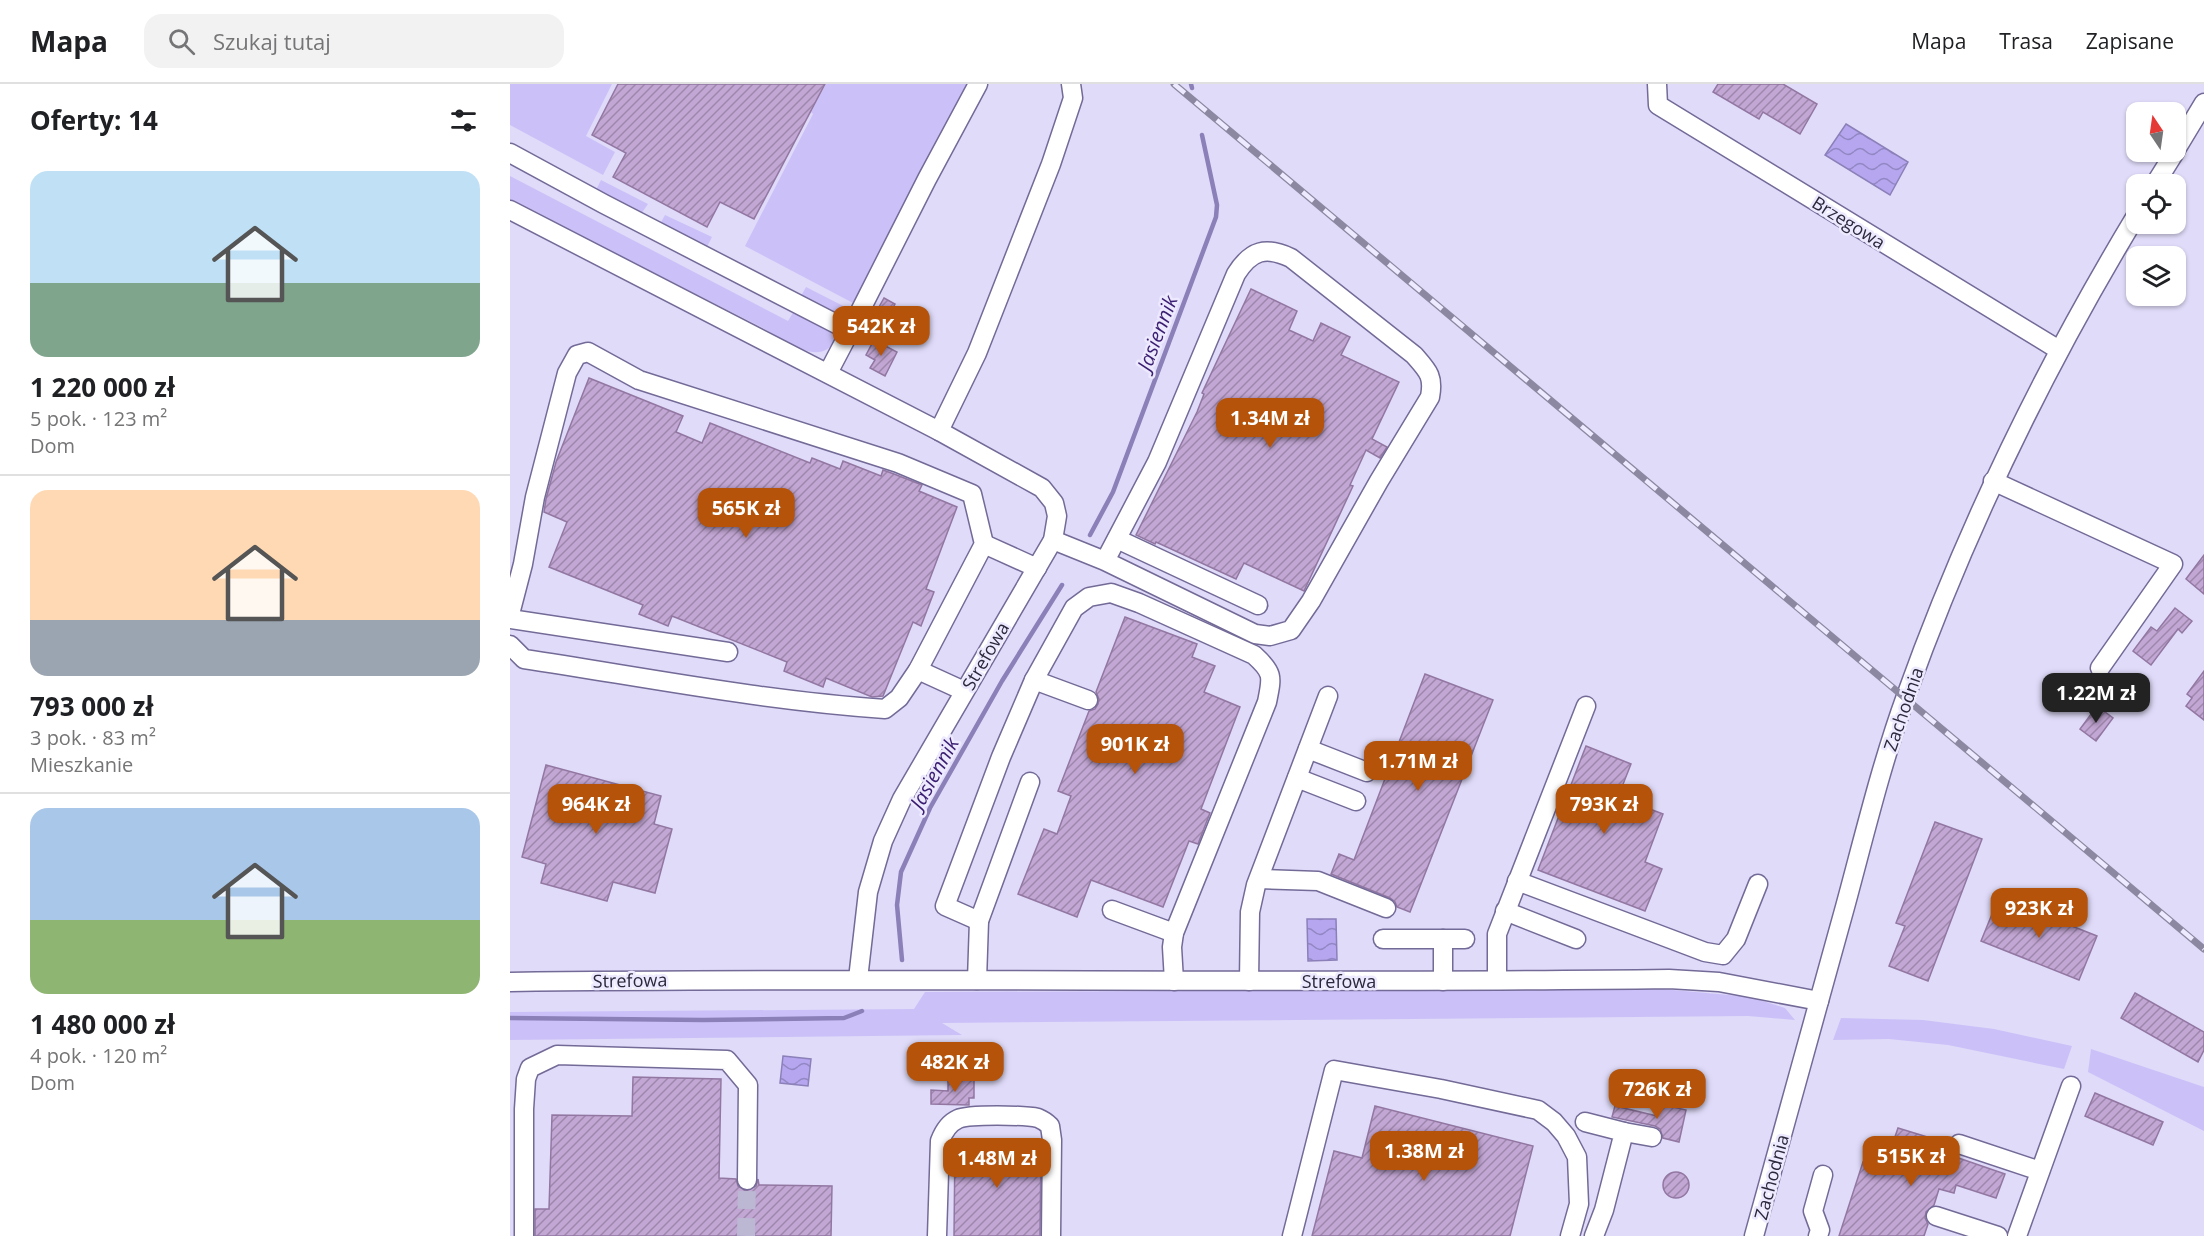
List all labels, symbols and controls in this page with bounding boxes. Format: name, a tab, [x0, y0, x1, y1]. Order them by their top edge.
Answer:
search box	[144, 14, 564, 68]
text: Mapa	[30, 22, 108, 60]
icon: search	[165, 25, 198, 58]
text: Szukaj tutaj	[213, 26, 331, 56]
text: Mapa	[1911, 27, 1966, 55]
text: Trasa	[1999, 27, 2053, 55]
text: Zapisane	[2086, 27, 2174, 55]
text: Oferty: 14	[30, 102, 158, 138]
north arrow	[2126, 102, 2186, 162]
map controls	[2126, 102, 2186, 306]
icon: filters	[447, 104, 480, 137]
button: locate	[2126, 174, 2186, 234]
street label: Brzegowa	[1808, 190, 1890, 254]
icon: home	[201, 210, 309, 318]
button: layers	[2126, 246, 2186, 306]
water label: Jasiennik	[1129, 291, 1184, 378]
pin: 542K zł	[826, 306, 936, 357]
text: 542K zł	[847, 312, 915, 339]
text: 1 220 000 zł	[30, 369, 175, 405]
pin: 1.34M zł	[1208, 398, 1332, 449]
text: 1.34M zł	[1230, 404, 1310, 431]
text: 5 pok. · 123 m²	[30, 405, 167, 432]
text: Dom	[30, 432, 75, 459]
pin: 565K zł	[691, 488, 801, 539]
text: 565K zł	[712, 494, 780, 521]
icon: home	[201, 529, 309, 637]
street label: Strefowa	[956, 618, 1014, 694]
street label: Zachodnia	[1877, 664, 1929, 754]
pin: 1.22M zł	[2034, 673, 2158, 724]
text: 1.22M zł	[2056, 679, 2136, 706]
text: 793 000 zł	[30, 688, 153, 724]
text: 3 pok. · 83 m²	[30, 724, 156, 751]
pin: 901K zł	[1080, 724, 1190, 775]
text: 901K zł	[1101, 730, 1169, 757]
water label: Jasiennik	[901, 731, 965, 817]
pin: 1.71M zł	[1356, 741, 1480, 792]
text: 1.71M zł	[1378, 747, 1458, 774]
text: Mieszkanie	[30, 751, 133, 778]
pin: 964K zł	[541, 784, 651, 835]
pin: 793K zł	[1549, 784, 1659, 835]
text: 964K zł	[562, 790, 630, 817]
text: 793K zł	[1570, 790, 1638, 817]
icon: home	[201, 847, 309, 955]
pin: 923K zł	[1984, 888, 2094, 939]
text: 923K zł	[2005, 894, 2073, 921]
street label: Strefowa	[592, 967, 668, 993]
street label: Strefowa	[1302, 969, 1376, 993]
text: 1 480 000 zł	[30, 1006, 175, 1042]
text: 4 pok. · 120 m²	[30, 1042, 167, 1069]
pin: 482K zł	[900, 1042, 1010, 1093]
text: 482K zł	[921, 1048, 989, 1075]
text: Dom	[30, 1069, 75, 1096]
pin: 726K zł	[1602, 1069, 1712, 1120]
text: 726K zł	[1623, 1075, 1691, 1102]
pin: 1.38M zł	[1362, 1131, 1486, 1182]
street label: Zachodnia	[1748, 1132, 1794, 1222]
pin: 515K zł	[1856, 1136, 1966, 1187]
text: 1.38M zł	[1384, 1137, 1464, 1164]
pin: 1.48M zł	[935, 1138, 1059, 1189]
text: 515K zł	[1877, 1142, 1945, 1169]
text: 1.48M zł	[957, 1144, 1037, 1171]

